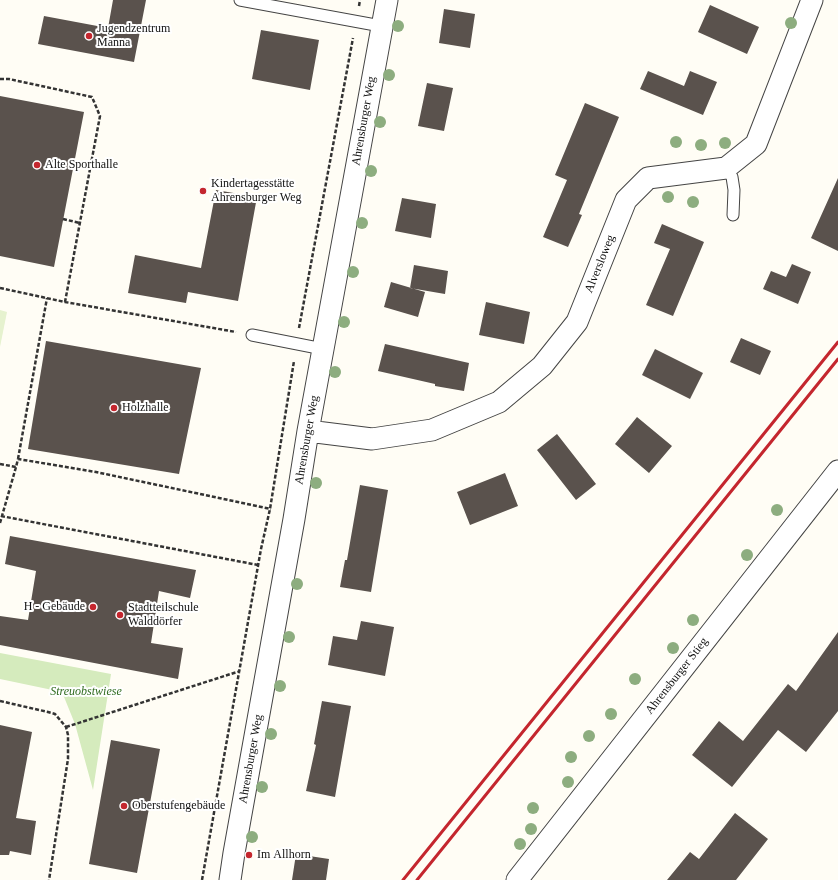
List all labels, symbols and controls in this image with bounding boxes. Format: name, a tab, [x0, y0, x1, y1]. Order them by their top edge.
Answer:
place label: Jugendzentrum Manna	[97, 22, 170, 50]
marker: Jugendzentrum Manna	[84, 31, 94, 41]
street label: Ahrensburger Weg	[349, 75, 379, 167]
place label: Alte Sporthalle	[45, 158, 118, 172]
marker: Alte Sporthalle	[32, 160, 42, 170]
place label: Kindertagesstätte Ahrensburger Weg	[211, 177, 301, 205]
marker: Kindertagesstätte Ahrensburger Weg	[198, 186, 208, 196]
street label: Alversloweg	[582, 233, 618, 295]
street label: Ahrensburger Weg	[292, 394, 322, 486]
place label: Holzhalle	[122, 401, 169, 415]
marker: Holzhalle	[109, 403, 119, 413]
place label: H - Gebäude	[24, 600, 85, 614]
place label: Stadtteilschule Walddörfer	[128, 601, 199, 629]
marker: H - Gebäude	[88, 602, 98, 612]
marker: Stadtteilschule Walddörfer	[115, 610, 125, 620]
street label: Ahrensburger Stieg	[643, 635, 711, 717]
park label: Streuobstwiese	[50, 685, 122, 699]
street label: Ahrensburger Weg	[236, 713, 266, 805]
place label: Oberstufengebäude	[132, 799, 225, 813]
marker: Oberstufengebäude	[119, 801, 129, 811]
place label: Im Allhorn	[257, 848, 311, 862]
marker: Im Allhorn	[244, 850, 254, 860]

